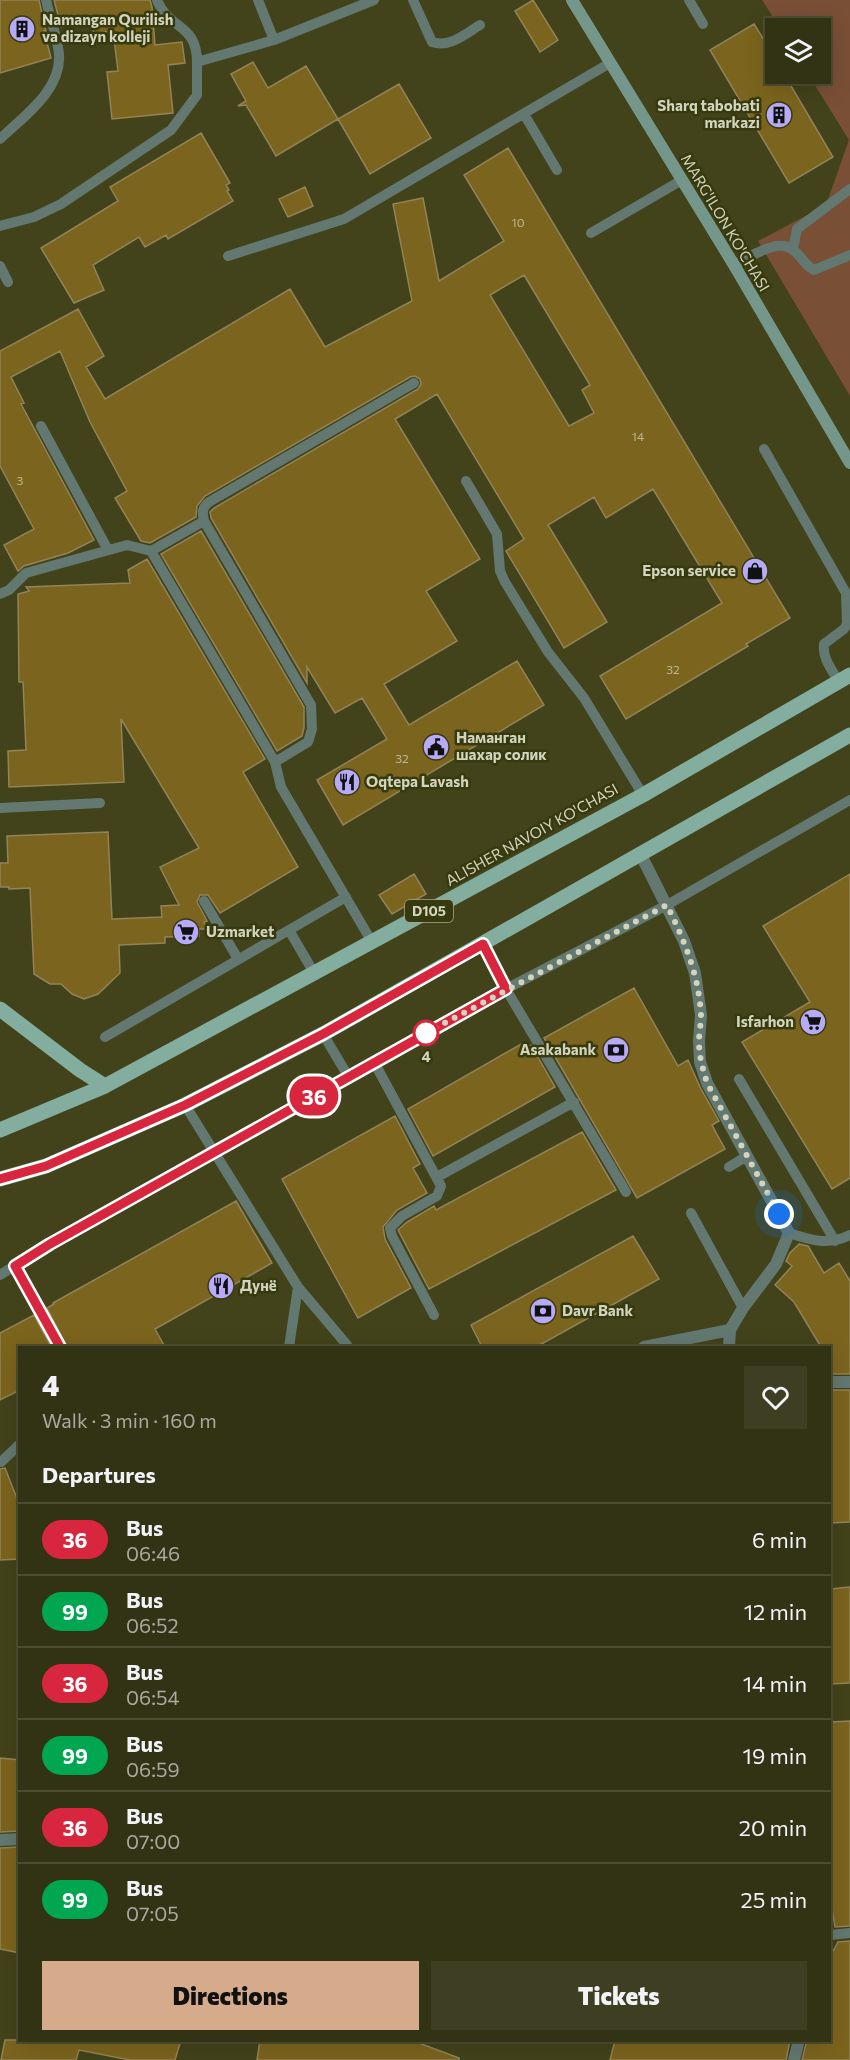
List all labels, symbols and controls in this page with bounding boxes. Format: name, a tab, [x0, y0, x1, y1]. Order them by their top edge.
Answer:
place label: Namangan Qurilish va dizayn kolleji	[42, 10, 174, 45]
building icon: Namangan Qurilish va dizayn kolleji	[7, 14, 37, 44]
map controls	[765, 18, 831, 84]
button: layers	[765, 18, 831, 84]
place label: Sharq tabobati markazi	[657, 96, 760, 131]
building icon: Sharq tabobati markazi	[764, 100, 794, 130]
street label: MARG'ILON KO'CHASI	[678, 150, 774, 294]
house number: 10	[512, 215, 525, 229]
house number: 14	[632, 429, 644, 443]
house number: 3	[17, 473, 24, 487]
shop icon: Epson service	[740, 556, 770, 586]
place label: Epson service	[642, 561, 736, 579]
house number: 32	[666, 662, 680, 676]
place label: Наманган шахар солик	[456, 728, 547, 763]
public building icon: Наманган шахар солик	[421, 732, 451, 762]
house number: 32	[395, 751, 409, 765]
restaurant icon: Oqtepa Lavash	[332, 767, 362, 797]
place label: Oqtepa Lavash	[366, 772, 469, 790]
street label: ALISHER NAVOIY KO'CHASI	[442, 779, 621, 889]
road number: D105	[405, 900, 453, 922]
supermarket icon: Uzmarket	[171, 917, 201, 947]
place label: Uzmarket	[206, 922, 274, 940]
supermarket icon: Isfarhon	[798, 1007, 828, 1037]
place label: Isfarhon	[736, 1012, 794, 1030]
marker: 4	[413, 1020, 439, 1046]
bank icon: Asakabank	[601, 1035, 631, 1065]
place label: Asakabank	[520, 1040, 596, 1058]
place label: 4	[421, 1047, 431, 1065]
line badge: 36	[287, 1076, 341, 1116]
text: 36	[301, 1084, 327, 1109]
your location	[764, 1199, 794, 1229]
restaurant icon: Дунё	[206, 1271, 236, 1301]
place label: Дунё	[240, 1276, 277, 1294]
bank icon: Davr Bank	[528, 1296, 558, 1326]
place label: Davr Bank	[562, 1301, 633, 1319]
button: heart	[744, 1366, 807, 1429]
text: 4	[42, 1368, 59, 1402]
text: Walk · 3 min · 160 m	[42, 1408, 217, 1432]
text: Departures	[42, 1461, 156, 1488]
text: Bus	[126, 1514, 163, 1541]
text: 6 min	[752, 1526, 807, 1553]
text: 36	[62, 1527, 88, 1552]
text: 06:46	[126, 1541, 180, 1565]
text: Bus	[126, 1586, 163, 1613]
text: 12 min	[744, 1598, 807, 1625]
text: 99	[62, 1599, 88, 1624]
text: 06:52	[126, 1613, 179, 1637]
text: Bus	[126, 1658, 163, 1685]
text: 14 min	[743, 1670, 807, 1697]
text: 36	[62, 1671, 88, 1696]
text: 06:54	[126, 1685, 179, 1709]
text: Bus	[126, 1730, 163, 1757]
text: 19 min	[743, 1742, 807, 1769]
text: 99	[62, 1743, 88, 1768]
text: 06:59	[126, 1757, 180, 1781]
text: Bus	[126, 1802, 163, 1829]
text: 20 min	[739, 1814, 807, 1841]
text: 36	[62, 1815, 88, 1840]
text: 07:00	[126, 1829, 180, 1853]
text: Bus	[126, 1874, 163, 1901]
text: 25 min	[740, 1886, 807, 1913]
text: 99	[62, 1887, 88, 1912]
text: 07:05	[126, 1901, 179, 1925]
button: Directions	[42, 1961, 419, 2030]
button: Tickets	[431, 1961, 807, 2030]

